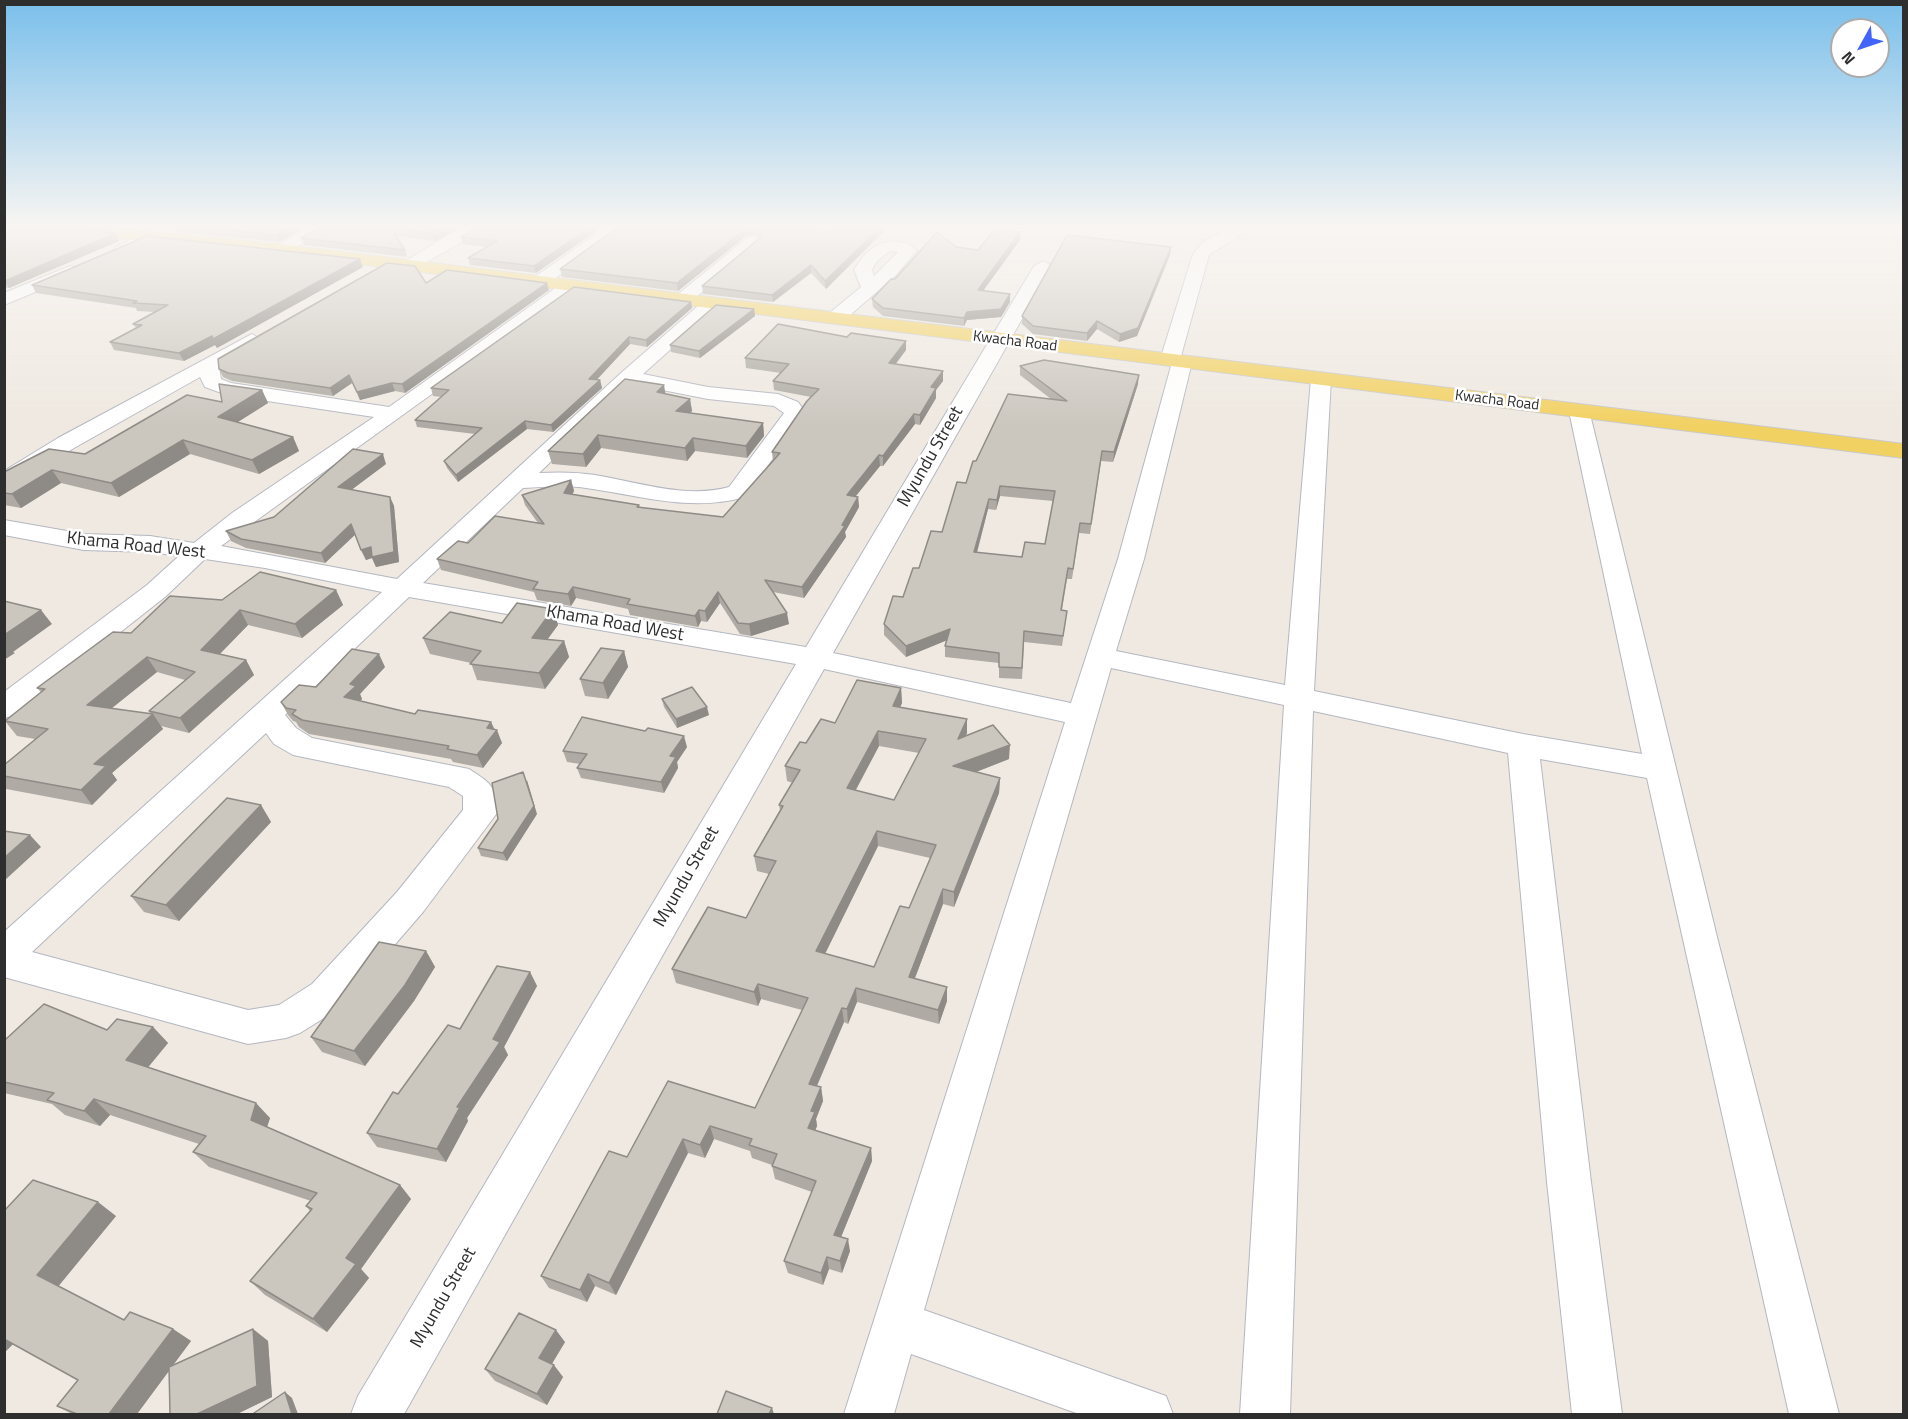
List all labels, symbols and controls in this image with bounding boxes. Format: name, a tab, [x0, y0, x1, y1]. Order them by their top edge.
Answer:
north arrow	[1830, 18, 1890, 78]
text: N	[1835, 46, 1861, 70]
street label: Kwacha Road	[972, 328, 1058, 356]
street label: Kwacha Road	[1454, 387, 1540, 415]
street label: Myundu Street	[894, 403, 968, 511]
street label: Khama Road West	[66, 528, 206, 564]
street label: Khama Road West	[545, 601, 685, 647]
street label: Myundu Street	[650, 823, 724, 931]
street label: Myundu Street	[407, 1244, 481, 1352]

